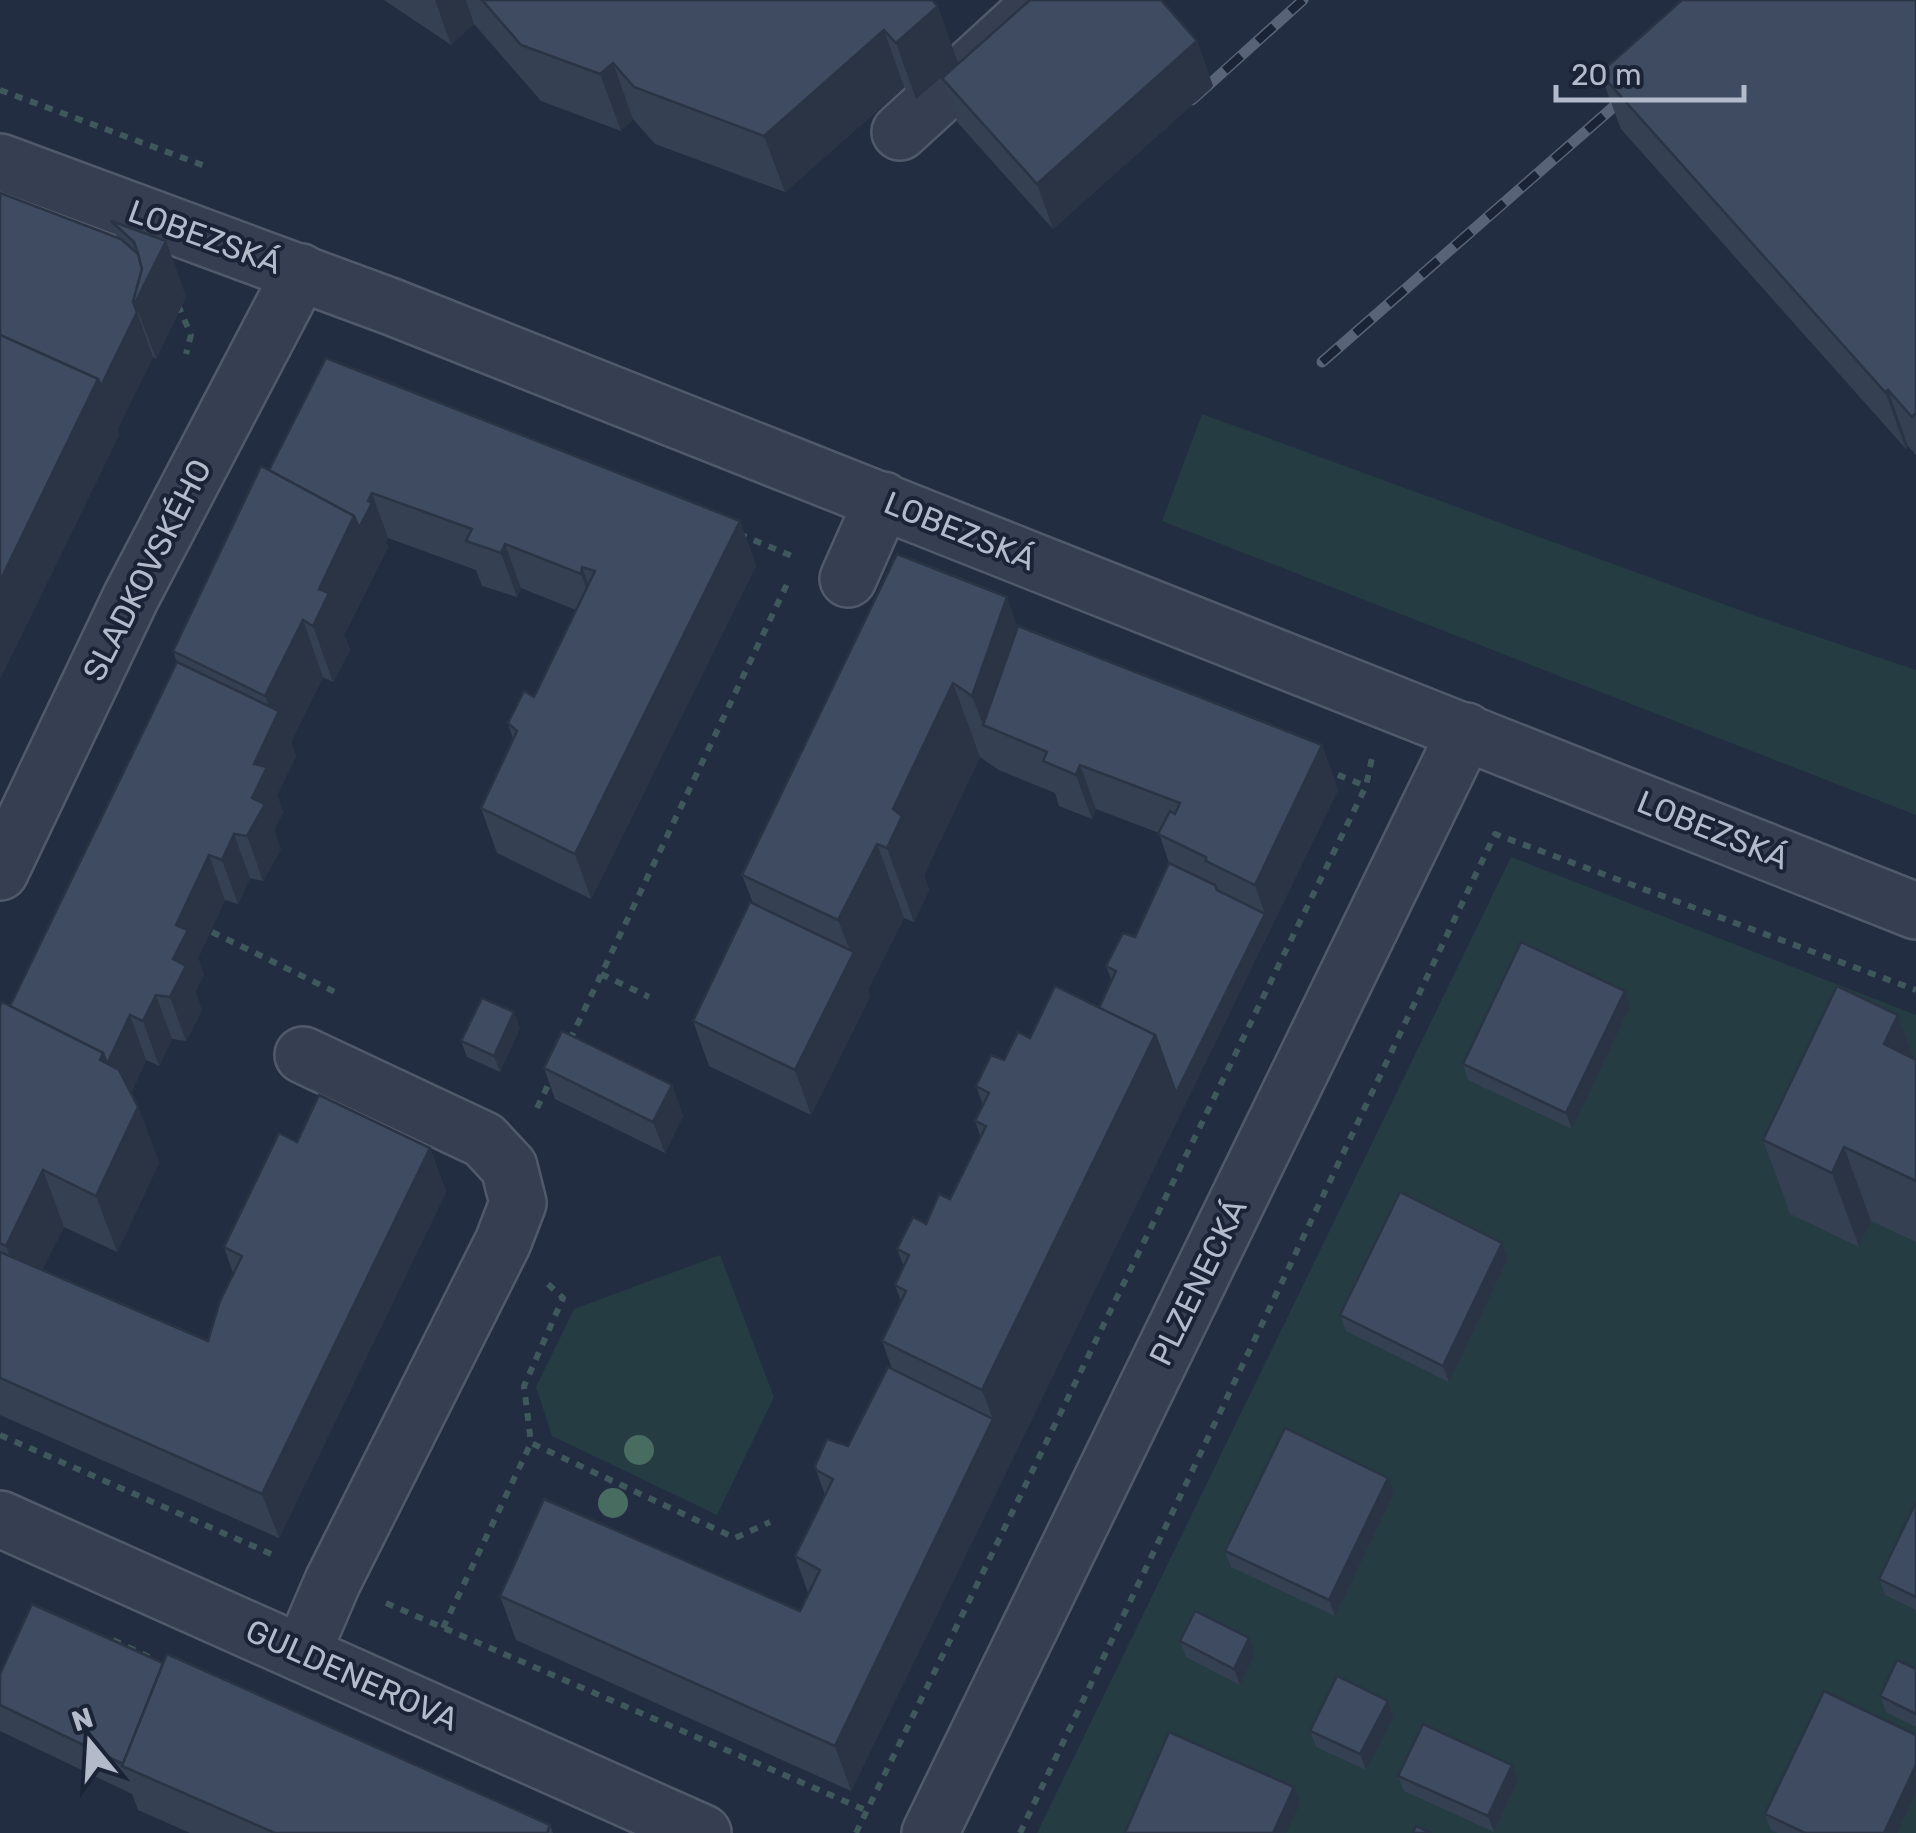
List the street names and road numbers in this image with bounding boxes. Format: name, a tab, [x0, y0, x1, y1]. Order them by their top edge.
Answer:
street label: LOBEZSKÁ	[123, 192, 287, 282]
street label: SLADKOVSKÉHO	[75, 453, 219, 687]
street label: LOBEZSKÁ	[879, 483, 1041, 579]
street label: LOBEZSKÁ	[1632, 782, 1794, 878]
street label: PLZENECKÁ	[1141, 1193, 1255, 1371]
street label: GULDENEROVA	[240, 1611, 464, 1739]

